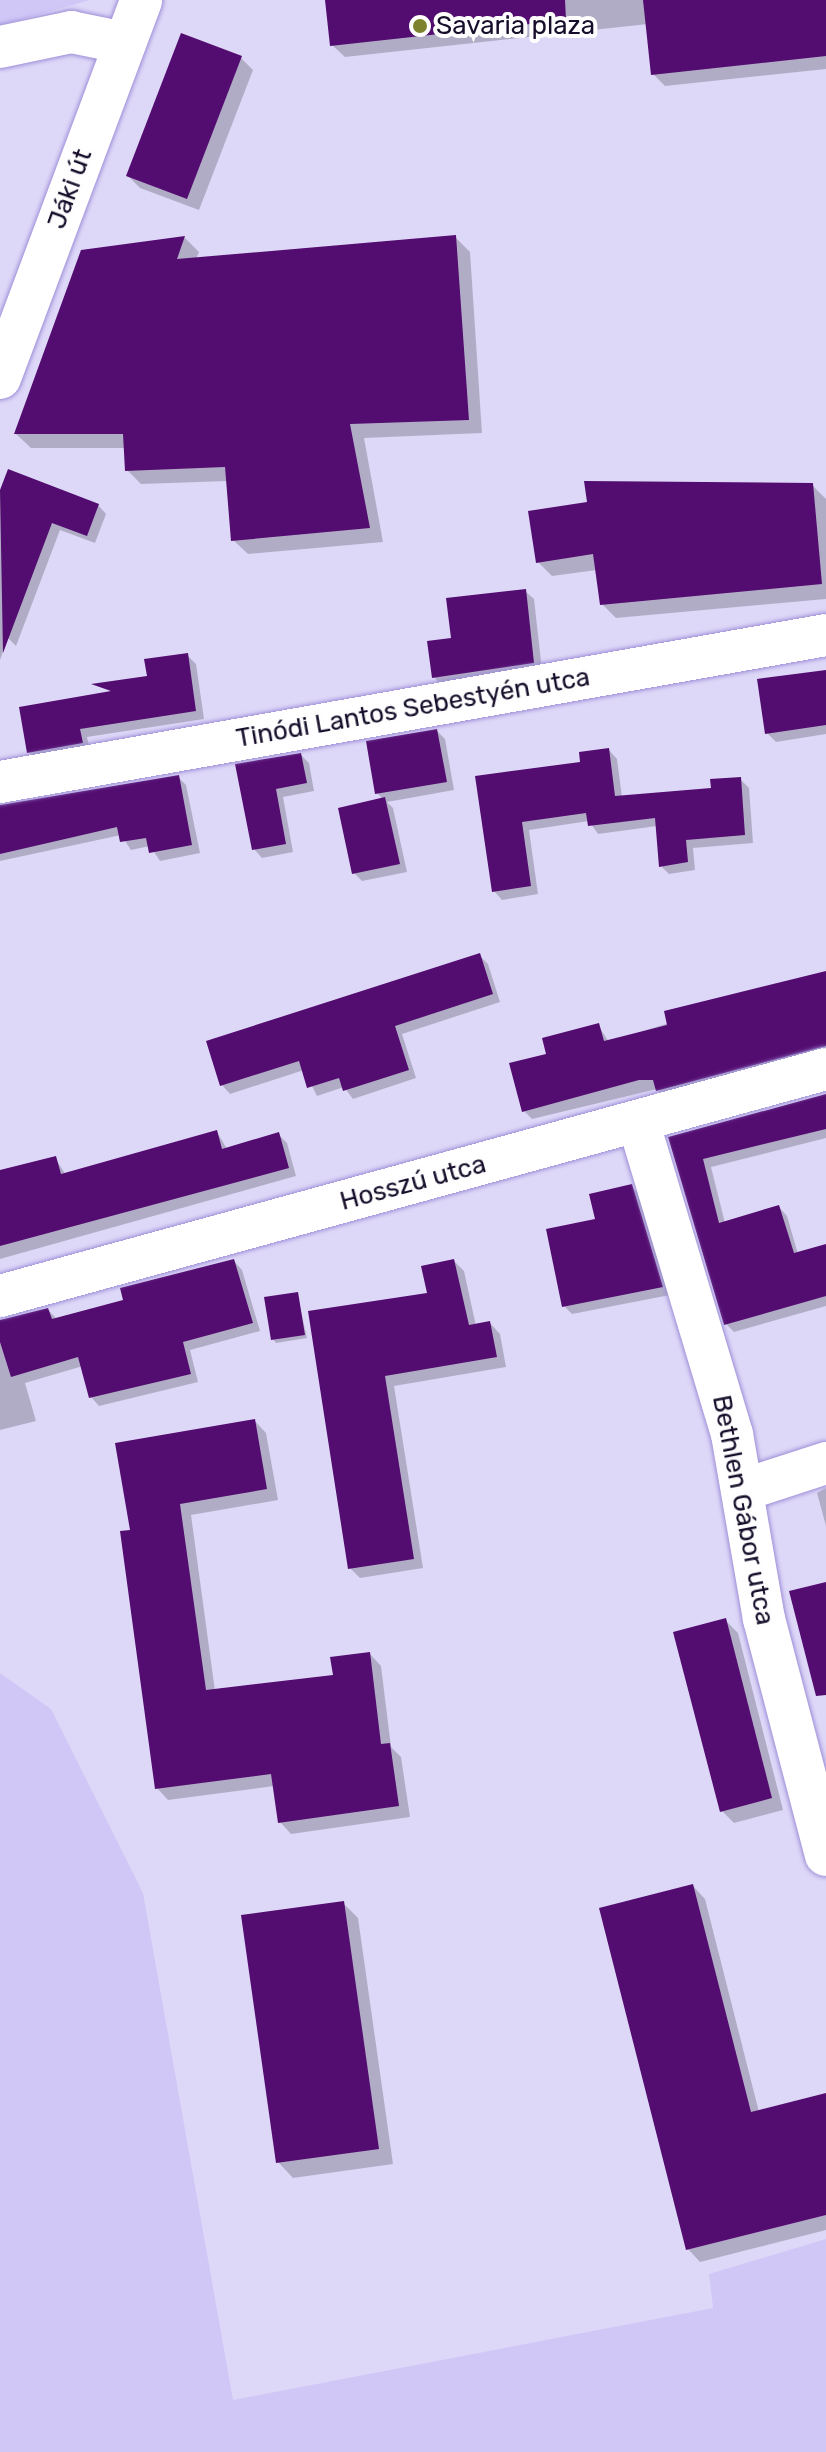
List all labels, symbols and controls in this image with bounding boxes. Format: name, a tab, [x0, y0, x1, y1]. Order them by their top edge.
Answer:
place label: Savaria plaza	[436, 10, 595, 42]
marker: Savaria plaza	[411, 17, 429, 35]
street label: Jáki út	[41, 145, 99, 233]
street label: Tinódi Lantos Sebestyén utca	[234, 661, 592, 755]
street label: Hosszú utca	[337, 1149, 489, 1217]
street label: Bethlen Gábor utca	[705, 1392, 781, 1628]

